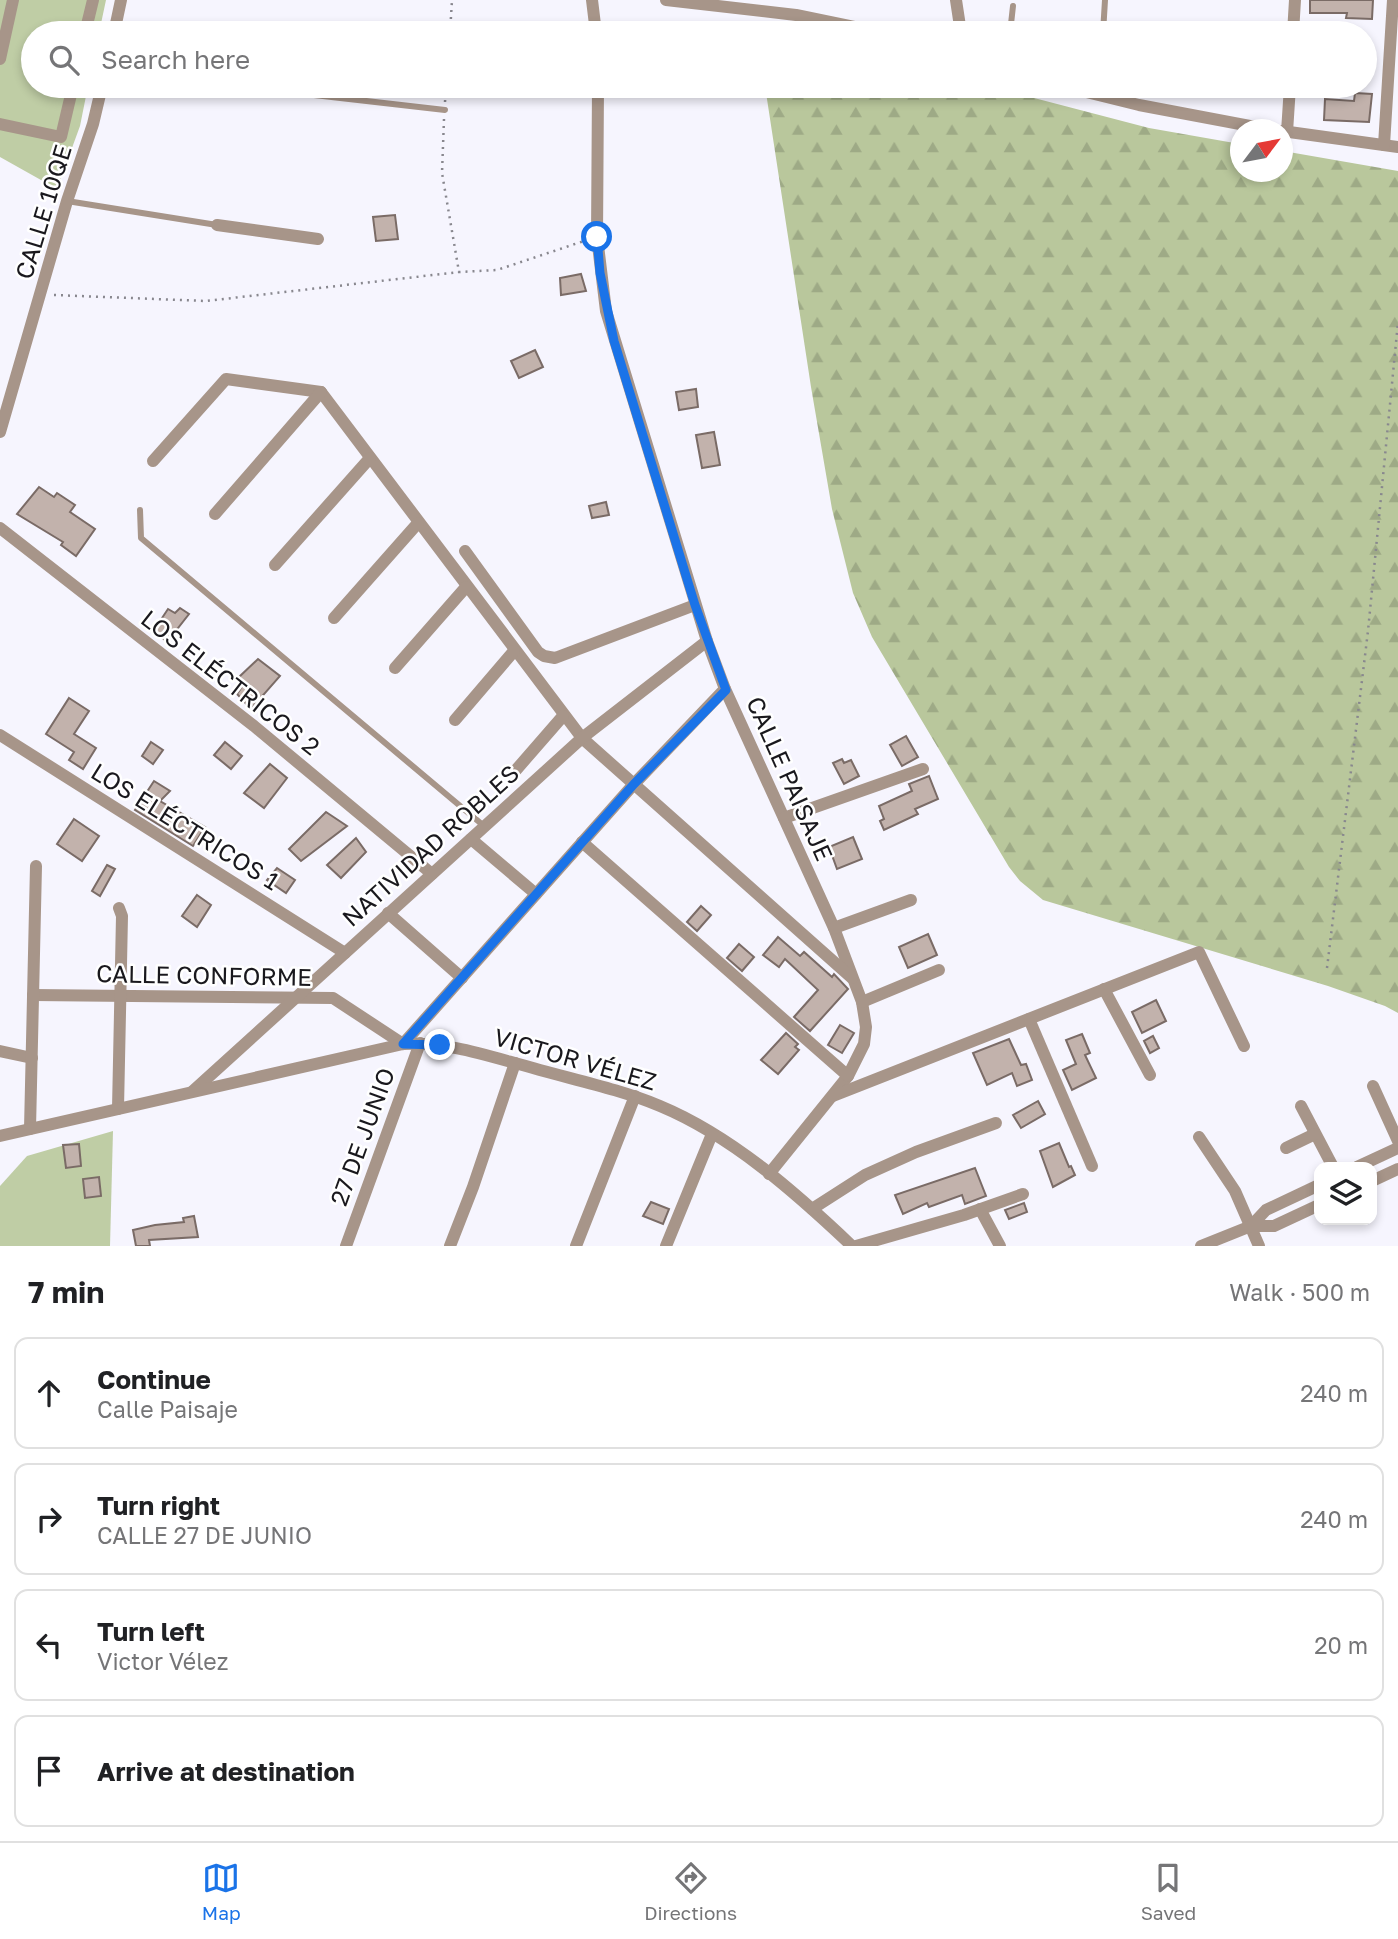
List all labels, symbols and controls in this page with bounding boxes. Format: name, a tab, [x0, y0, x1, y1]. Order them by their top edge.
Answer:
search box	[21, 21, 1377, 98]
icon: search	[45, 41, 83, 79]
text: Search here	[101, 44, 250, 75]
north arrow	[1230, 119, 1293, 182]
street label: CALLE 10QE	[8, 141, 77, 282]
route start	[581, 221, 612, 252]
street label: LOS ELÉCTRICOS 2	[136, 603, 326, 761]
street label: CALLE PAISAJE	[741, 692, 840, 865]
street label: LOS ELÉCTRICOS 1	[86, 756, 285, 895]
street label: NATIVIDAD ROBLES	[336, 758, 524, 932]
street label: CALLE CONFORME	[96, 958, 312, 991]
street label: VICTOR VÉLEZ	[491, 1022, 660, 1096]
route end	[424, 1029, 455, 1060]
street label: 27 DE JUNIO	[323, 1064, 400, 1209]
map controls	[1314, 1162, 1377, 1225]
button: layers	[1314, 1162, 1377, 1225]
text: 7 min	[28, 1274, 104, 1310]
text: Walk · 500 m	[1229, 1278, 1370, 1306]
text: Continue	[97, 1364, 211, 1395]
icon: ahead	[30, 1374, 68, 1412]
text: 240 m	[1300, 1379, 1368, 1407]
text: Calle Paisaje	[97, 1395, 238, 1423]
text: Turn right	[97, 1490, 220, 1521]
icon: right	[30, 1500, 68, 1538]
text: 240 m	[1300, 1505, 1368, 1533]
text: CALLE 27 DE JUNIO	[97, 1521, 312, 1549]
text: Turn left	[97, 1616, 205, 1647]
icon: left	[30, 1626, 68, 1664]
text: 20 m	[1314, 1631, 1368, 1659]
text: Victor Vélez	[97, 1647, 228, 1675]
icon: arrive	[30, 1752, 68, 1790]
text: Arrive at destination	[97, 1756, 355, 1787]
tab: Map	[202, 1859, 241, 1924]
tab: Directions	[644, 1859, 737, 1924]
tab: Saved	[1141, 1859, 1196, 1924]

